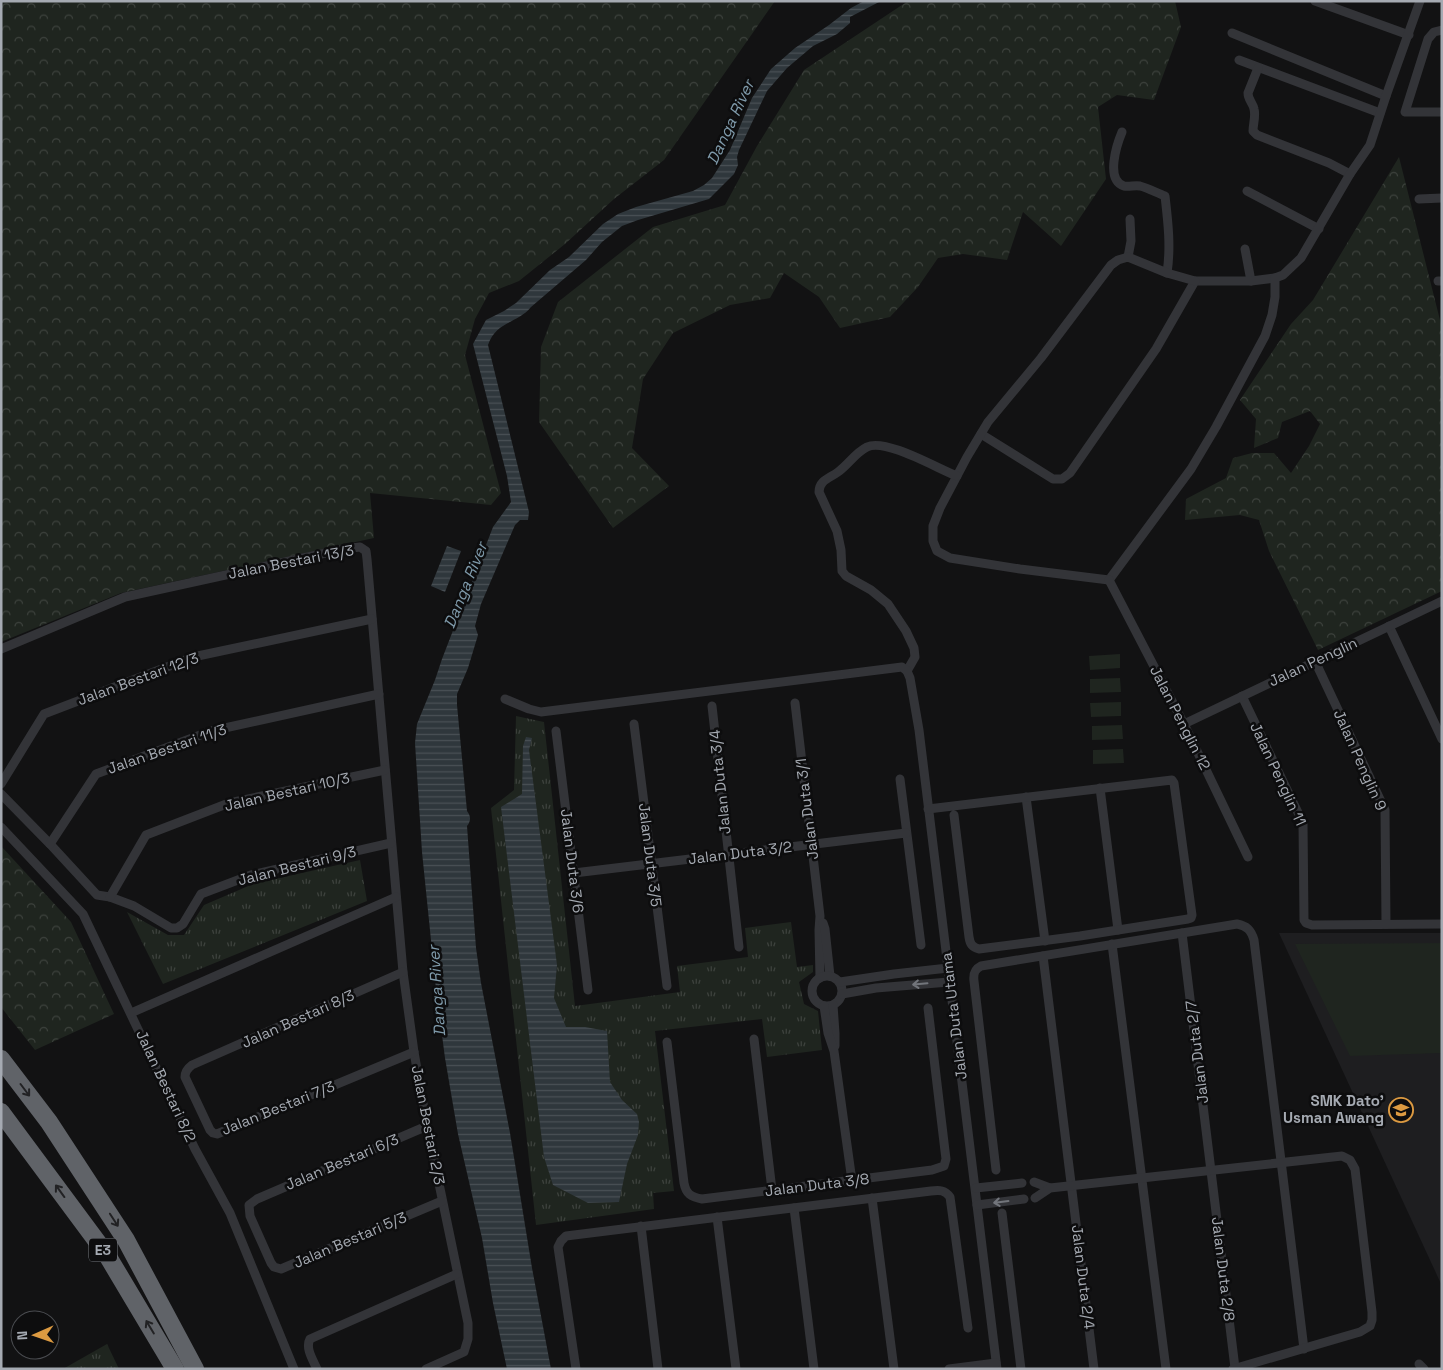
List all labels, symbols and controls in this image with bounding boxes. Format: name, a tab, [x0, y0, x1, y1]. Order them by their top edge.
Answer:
water label: Danga River	[702, 75, 760, 168]
water label: Danga River	[439, 537, 493, 631]
street label: Jalan Bestari 13/3	[226, 540, 355, 583]
street label: Jalan Penglin	[1265, 633, 1360, 690]
street label: Jalan Bestari 12/3	[75, 648, 201, 709]
street label: Jalan Penglin 12	[1146, 662, 1215, 773]
street label: Jalan Penglin 9	[1330, 706, 1391, 813]
street label: Jalan Bestari 11/3	[105, 719, 229, 778]
street label: Jalan Penglin 11	[1246, 719, 1311, 829]
street label: Jalan Duta 3/4	[705, 729, 734, 835]
street label: Jalan Duta 3/1	[791, 757, 822, 861]
street label: Jalan Bestari 10/3	[222, 768, 351, 815]
street label: Jalan Duta 3/5	[635, 802, 666, 908]
street label: Jalan Duta 3/6	[557, 808, 588, 914]
street label: Jalan Duta 3/2	[687, 837, 793, 868]
street label: Jalan Bestari 9/3	[236, 842, 358, 889]
water label: Danga River	[423, 943, 450, 1037]
street label: Jalan Duta Utama	[936, 951, 971, 1081]
one-way arrow	[913, 979, 929, 989]
street label: Jalan Bestari 8/3	[238, 985, 357, 1052]
street label: Jalan Duta 2/7	[1181, 999, 1212, 1105]
street label: Jalan Bestari 8/2	[132, 1027, 201, 1145]
street label: Jalan Bestari 2/3	[408, 1064, 449, 1186]
street label: Jalan Bestari 7/3	[218, 1076, 337, 1139]
one-way arrow	[20, 1083, 30, 1097]
place label: SMK Dato' Usman Awang	[1283, 1091, 1384, 1127]
school or university icon: SMK Dato' Usman Awang	[1388, 1097, 1414, 1123]
street label: Jalan Bestari 6/3	[282, 1129, 401, 1194]
street label: Jalan Duta 3/8	[764, 1169, 870, 1200]
one-way arrow	[55, 1184, 65, 1198]
one-way arrow	[993, 1197, 1009, 1207]
street label: Jalan Bestari 5/3	[290, 1207, 409, 1272]
one-way arrow	[109, 1213, 119, 1227]
street label: Jalan Duta 2/8	[1208, 1216, 1239, 1322]
street label: Jalan Duta 2/4	[1068, 1224, 1099, 1330]
road number: E3	[89, 1238, 117, 1262]
north arrow	[10, 1310, 60, 1360]
one-way arrow	[144, 1320, 154, 1334]
text: N	[13, 1330, 31, 1340]

